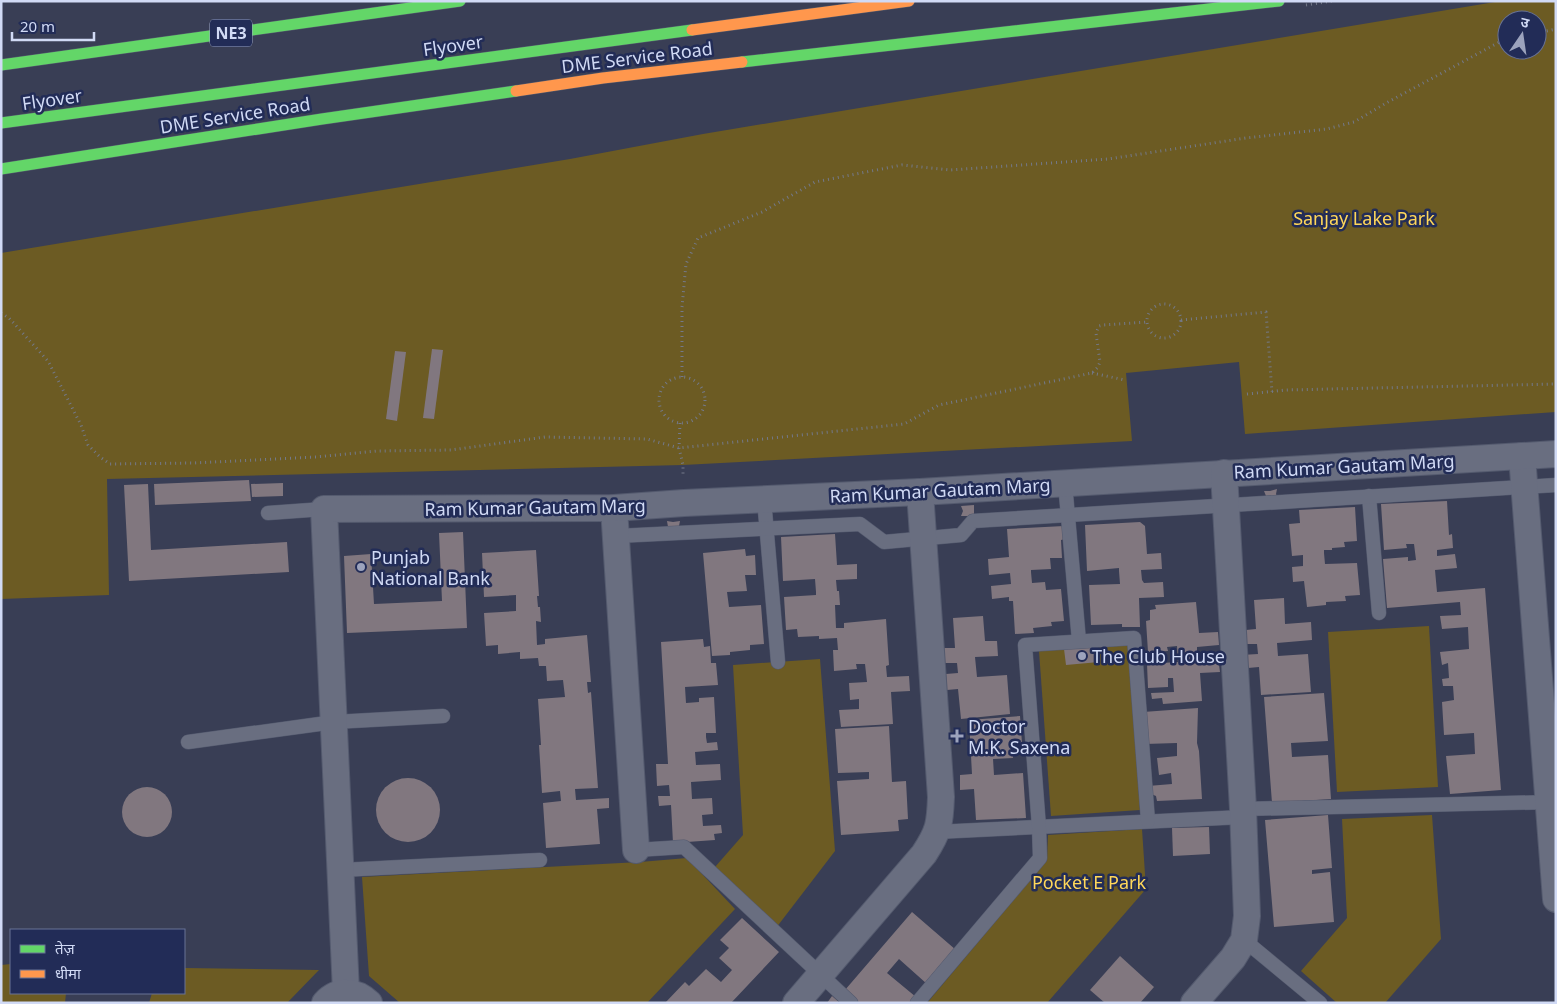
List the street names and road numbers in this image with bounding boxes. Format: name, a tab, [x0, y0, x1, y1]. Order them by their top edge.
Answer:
road number: NE3	[210, 19, 252, 46]
street label: Flyover	[421, 29, 485, 61]
street label: DME Service Road	[560, 36, 714, 78]
street label: Flyover	[20, 83, 84, 115]
street label: DME Service Road	[158, 91, 312, 139]
street label: Ram Kumar Gautam Marg	[1233, 448, 1455, 484]
street label: Ram Kumar Gautam Marg	[829, 472, 1051, 508]
street label: Ram Kumar Gautam Marg	[424, 493, 646, 521]

